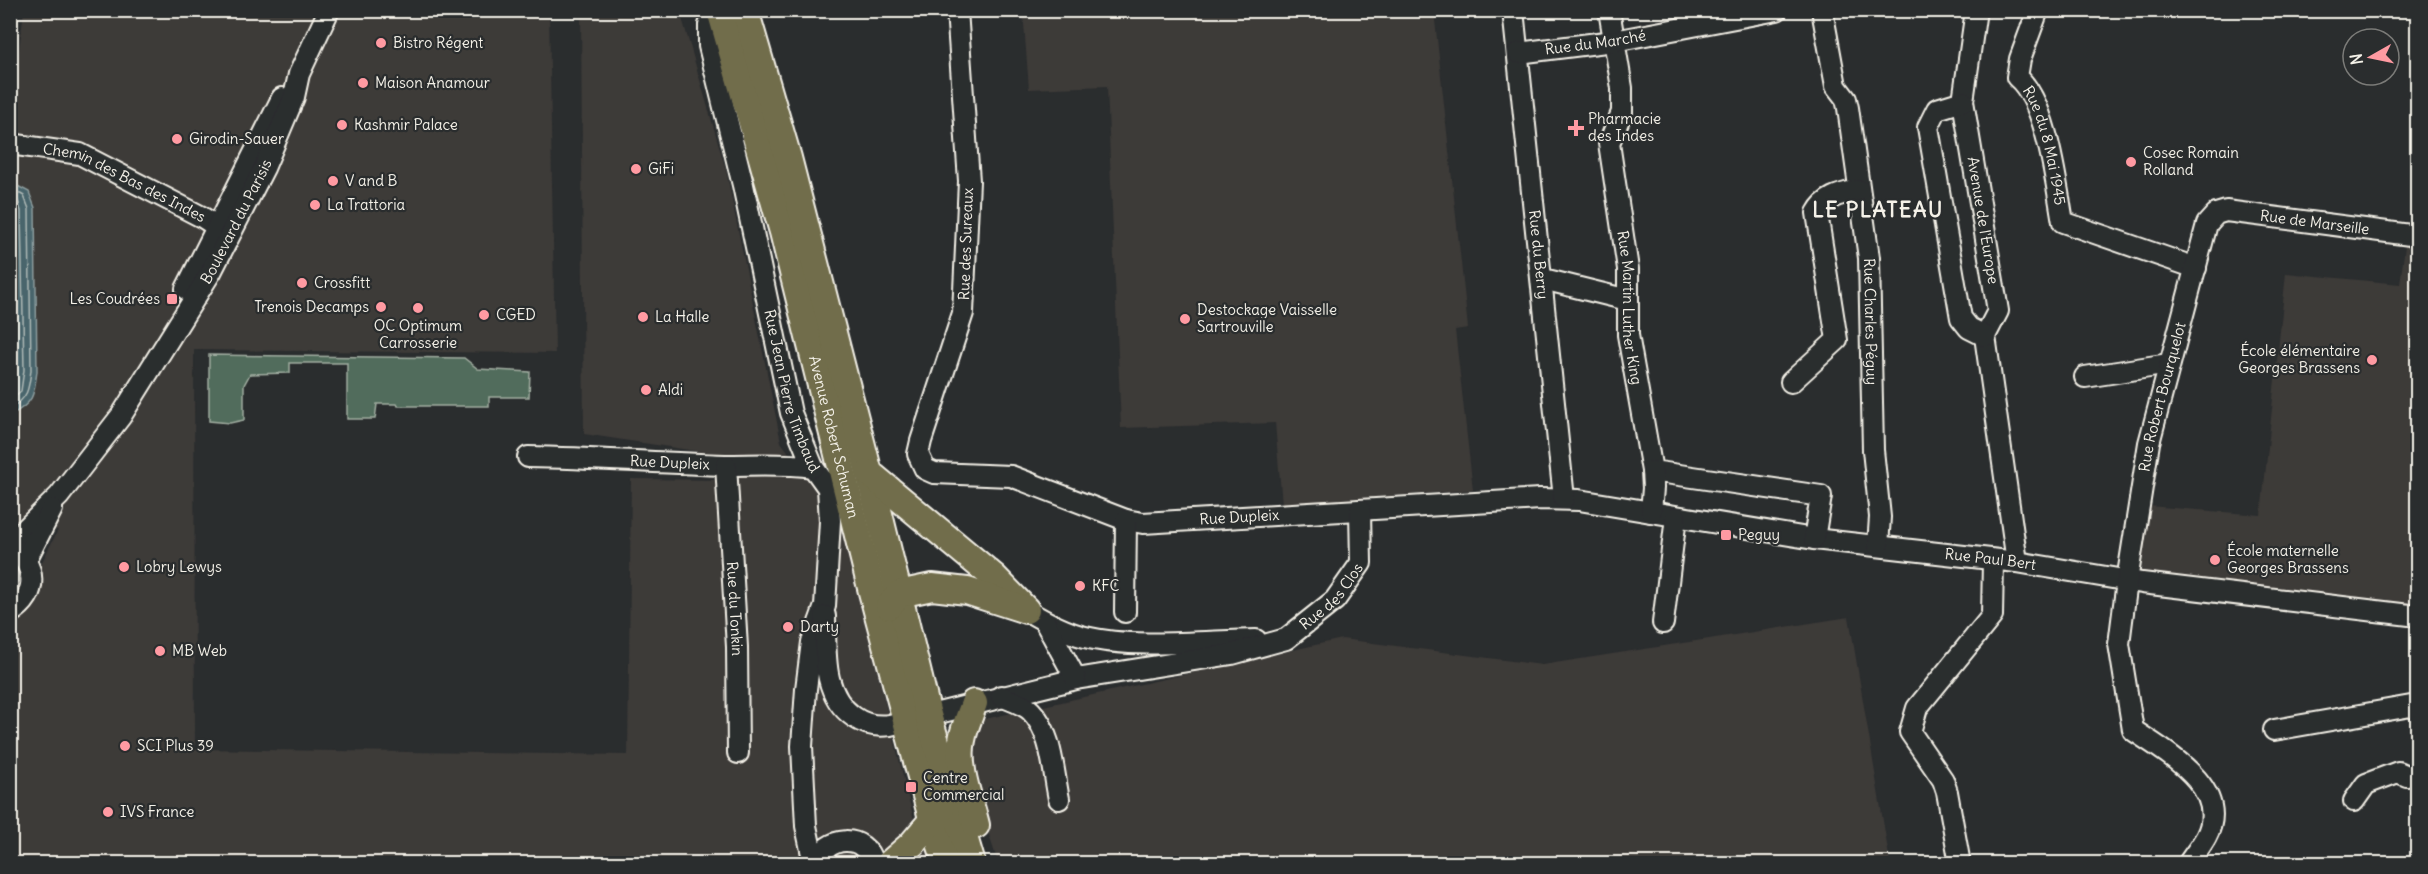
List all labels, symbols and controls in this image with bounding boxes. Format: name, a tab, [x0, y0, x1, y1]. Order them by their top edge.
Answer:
street label: Rue du Marché	[1544, 25, 1647, 59]
north arrow	[2341, 27, 2401, 87]
place label: Bistro Régent	[393, 33, 483, 52]
marker: Bistro Régent	[374, 36, 388, 50]
text: N	[2345, 52, 2367, 66]
place label: Maison Anamour	[375, 73, 490, 92]
marker: Maison Anamour	[356, 76, 370, 90]
street label: Rue du 8 Mai 1945	[2019, 82, 2070, 206]
place label: Pharmacie des Indes	[1588, 109, 1661, 145]
place label: Kashmir Palace	[354, 115, 458, 134]
marker: Kashmir Palace	[335, 118, 349, 132]
marker: Pharmacie des Indes	[1569, 121, 1583, 135]
place label: Girodin-Sauer	[189, 129, 284, 148]
marker: Girodin-Sauer	[170, 132, 184, 146]
street label: Chemin des Bas des Indes	[42, 139, 209, 226]
place label: Cosec Romain Rolland	[2143, 143, 2239, 179]
street label: Avenue de l'Europe	[1963, 155, 2003, 286]
marker: Cosec Romain Rolland	[2124, 155, 2138, 169]
street label: Boulevard du Parisis	[196, 156, 276, 287]
place label: GiFi	[648, 159, 674, 178]
marker: GiFi	[629, 162, 643, 176]
place label: V and B	[345, 171, 398, 190]
marker: V and B	[326, 174, 340, 188]
street label: Rue des Sureaux	[954, 187, 977, 301]
place label: La Trattoria	[327, 195, 406, 214]
district label: LE PLATEAU	[1812, 196, 1944, 223]
marker: La Trattoria	[308, 198, 322, 212]
street label: Rue de Marseille	[2259, 206, 2371, 239]
street label: Rue du Berry	[1525, 209, 1553, 300]
street label: Rue Martin Luther King	[1613, 229, 1647, 386]
street label: Rue Charles Péguy	[1860, 258, 1882, 385]
place label: Crossfitt	[314, 273, 370, 292]
marker: Crossfitt	[295, 276, 309, 290]
place label: Les Coudrées	[69, 289, 160, 308]
marker: Les Coudrées	[165, 292, 179, 306]
place label: Trenois Decamps	[254, 297, 369, 316]
marker: Trenois Decamps	[374, 300, 388, 314]
place label: Destockage Vaisselle Sartrouville	[1197, 300, 1337, 336]
marker: OC Optimum Carrosserie	[411, 301, 425, 315]
place label: CGED	[496, 305, 536, 324]
place label: La Halle	[655, 307, 709, 326]
marker: CGED	[477, 308, 491, 322]
street label: Rue Jean Pierre Timbaud	[760, 308, 824, 477]
marker: La Halle	[636, 310, 650, 324]
marker: Destockage Vaisselle Sartrouville	[1178, 312, 1192, 326]
place label: OC Optimum Carrosserie	[374, 316, 462, 352]
street label: Rue Robert Bourquelot	[2135, 320, 2190, 473]
place label: École élémentaire Georges Brassens	[2238, 341, 2360, 377]
marker: École élémentaire Georges Brassens	[2365, 353, 2379, 367]
street label: Avenue Robert Schuman	[805, 354, 863, 520]
place label: Aldi	[658, 380, 683, 399]
marker: Aldi	[639, 383, 653, 397]
street label: Rue Dupleix	[629, 451, 711, 474]
street label: Rue Dupleix	[1199, 505, 1280, 529]
place label: Peguy	[1738, 525, 1780, 544]
marker: Peguy	[1719, 528, 1733, 542]
place label: École maternelle Georges Brassens	[2227, 541, 2349, 577]
street label: Rue Paul Bert	[1944, 544, 2038, 574]
marker: École maternelle Georges Brassens	[2208, 553, 2222, 567]
place label: Lobry Lewys	[136, 557, 222, 576]
street label: Rue des Clos	[1295, 559, 1367, 634]
marker: Lobry Lewys	[117, 560, 131, 574]
street label: Rue du Tonkin	[723, 561, 747, 656]
place label: KFC	[1092, 576, 1120, 595]
marker: KFC	[1073, 579, 1087, 593]
place label: Darty	[800, 617, 839, 636]
marker: Darty	[781, 620, 795, 634]
place label: MB Web	[172, 641, 227, 660]
marker: MB Web	[153, 644, 167, 658]
place label: SCI Plus 39	[137, 736, 214, 755]
marker: SCI Plus 39	[118, 739, 132, 753]
place label: Centre Commercial	[923, 768, 1004, 804]
marker: Centre Commercial	[904, 780, 918, 794]
place label: IVS France	[120, 802, 194, 821]
marker: IVS France	[101, 805, 115, 819]

